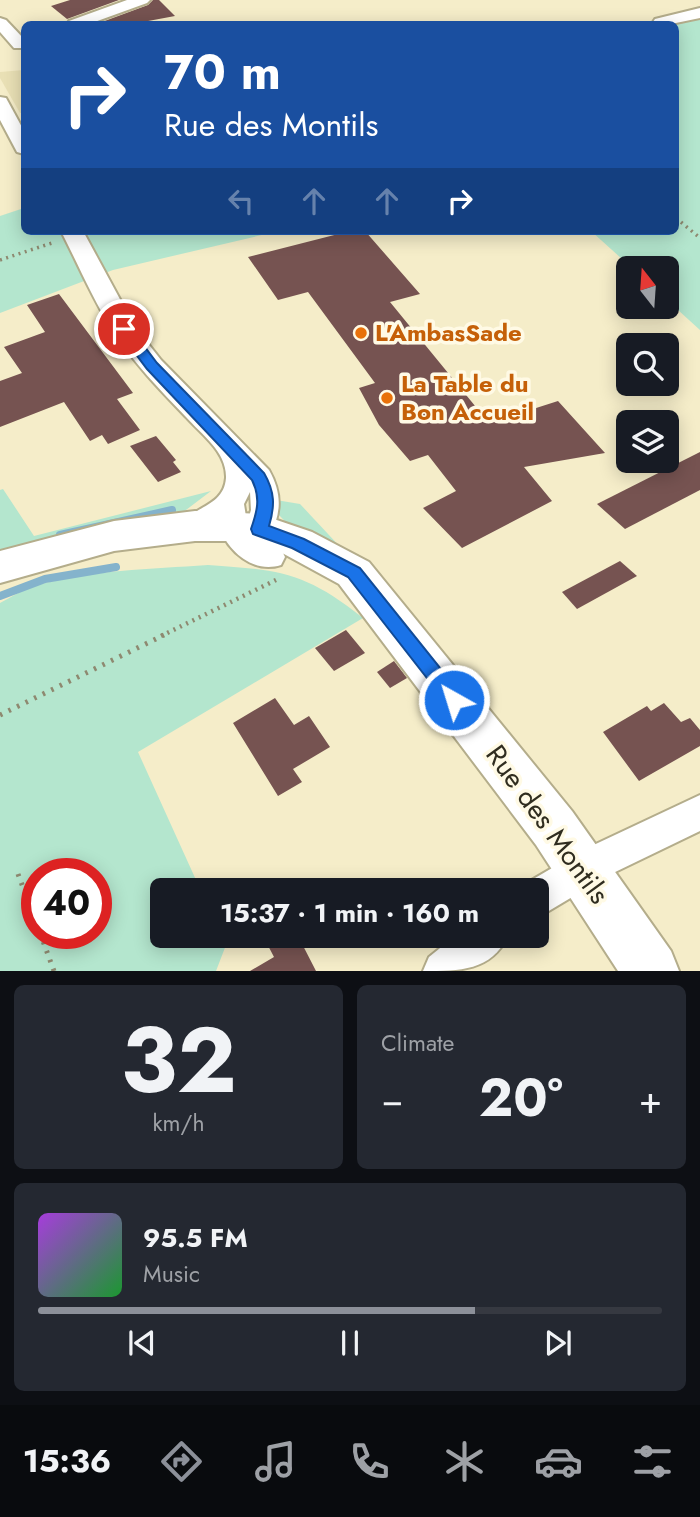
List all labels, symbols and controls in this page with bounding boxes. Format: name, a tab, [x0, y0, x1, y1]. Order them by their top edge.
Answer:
text: 70 m	[164, 37, 281, 107]
icon: right	[49, 49, 140, 140]
text: Rue des Montils	[164, 102, 378, 148]
icon: left	[222, 182, 260, 220]
icon: ahead	[295, 182, 333, 220]
icon: ahead	[368, 182, 406, 220]
icon: right	[441, 182, 479, 220]
north arrow	[616, 256, 679, 318]
map controls	[616, 256, 679, 473]
pin	[94, 299, 154, 359]
icon: arrive	[105, 310, 143, 348]
place label: L'AmbasSade	[375, 315, 522, 350]
marker: L'AmbasSade	[353, 325, 369, 341]
button: search	[616, 333, 679, 396]
place label: La Table du Bon Accueil	[401, 366, 534, 429]
marker: La Table du Bon Accueil	[379, 390, 395, 406]
button: layers	[616, 410, 679, 473]
position arrow	[417, 663, 491, 737]
street label: Rue des Montils	[476, 736, 619, 912]
speed limit sign: 40	[21, 858, 112, 949]
text: 15:37 · 1 min · 160 m	[220, 894, 479, 932]
text: 32	[120, 995, 237, 1126]
text: Climate	[381, 1026, 454, 1060]
text: 20°	[479, 1060, 563, 1136]
text: −	[381, 1072, 403, 1127]
text: +	[639, 1072, 662, 1127]
text: km/h	[153, 1106, 204, 1140]
text: 95.5 FM	[143, 1219, 248, 1257]
text: Music	[143, 1257, 200, 1291]
icon: previous	[123, 1324, 161, 1362]
icon: pause	[331, 1324, 369, 1362]
icon: next	[539, 1324, 577, 1362]
icon: directions	[157, 1437, 206, 1486]
icon: music	[251, 1437, 300, 1486]
icon: phone	[345, 1437, 394, 1486]
icon: climate	[440, 1437, 489, 1486]
icon: car	[534, 1437, 583, 1486]
icon: filters	[628, 1437, 677, 1486]
text: 15:36	[23, 1438, 111, 1484]

